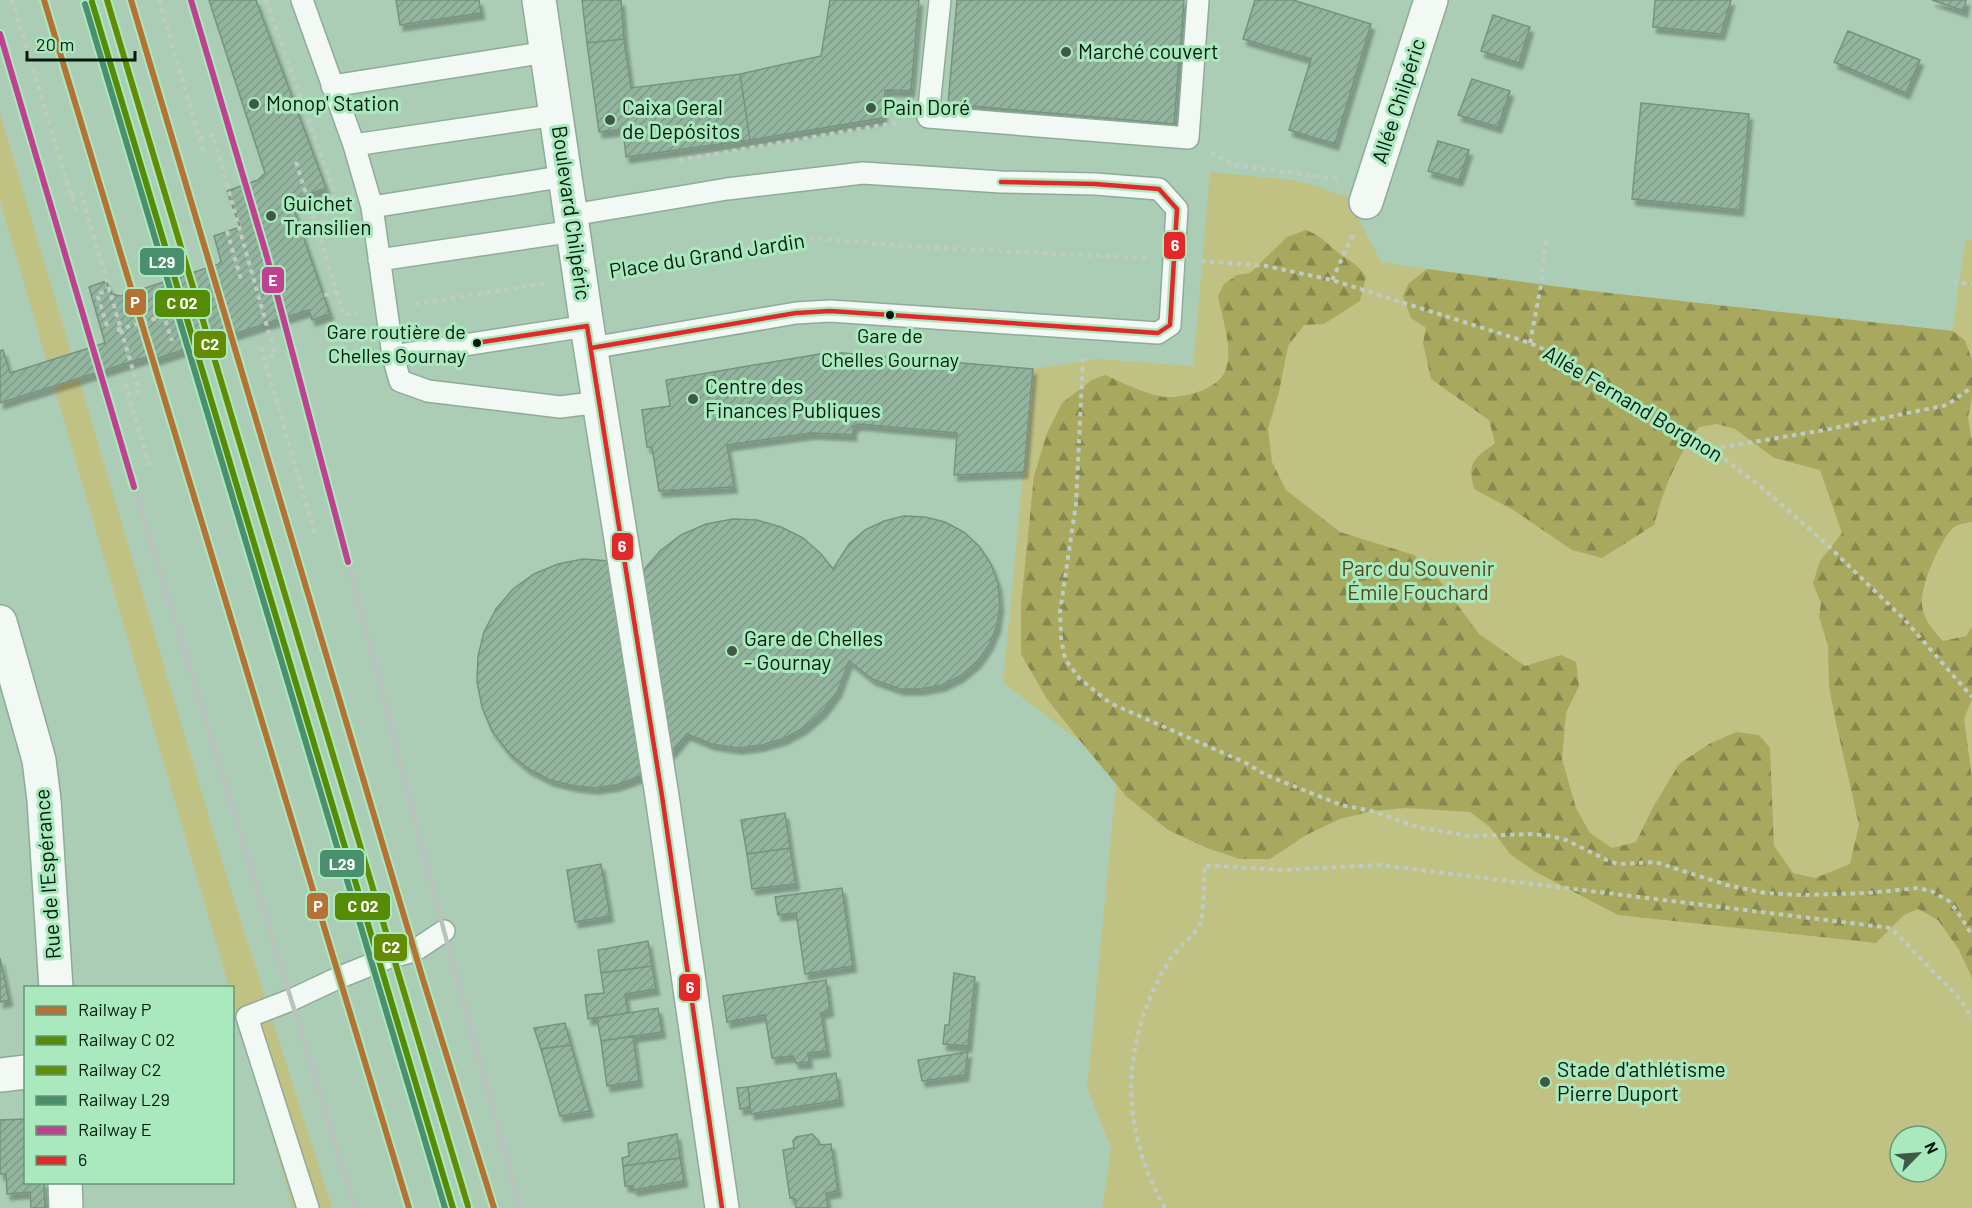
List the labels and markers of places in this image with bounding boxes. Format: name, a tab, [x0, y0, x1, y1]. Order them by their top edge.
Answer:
place label: Marché couvert	[1078, 38, 1219, 63]
marker: Marché couvert	[1059, 45, 1073, 59]
place label: Monop' Station	[266, 90, 399, 115]
place label: Caixa Geral de Depósitos	[622, 94, 740, 143]
place label: Pain Doré	[883, 94, 970, 119]
marker: Monop' Station	[247, 97, 261, 111]
marker: Pain Doré	[864, 101, 878, 115]
marker: Caixa Geral de Depósitos	[603, 113, 617, 127]
place label: Guichet Transilien	[283, 190, 372, 239]
marker: Guichet Transilien	[264, 209, 278, 223]
marker: Gare de Chelles Gournay	[884, 309, 896, 321]
place label: Gare routière de Chelles Gournay	[327, 319, 466, 367]
place label: Gare de Chelles Gournay	[821, 323, 959, 371]
marker: Gare routière de Chelles Gournay	[471, 337, 483, 349]
place label: Centre des Finances Publiques	[705, 373, 881, 422]
marker: Centre des Finances Publiques	[686, 392, 700, 406]
place label: Gare de Chelles - Gournay	[744, 625, 883, 674]
marker: Gare de Chelles - Gournay	[725, 644, 739, 658]
place label: Stade d'athlétisme Pierre Duport	[1557, 1056, 1726, 1105]
marker: Stade d'athlétisme Pierre Duport	[1538, 1075, 1552, 1089]

